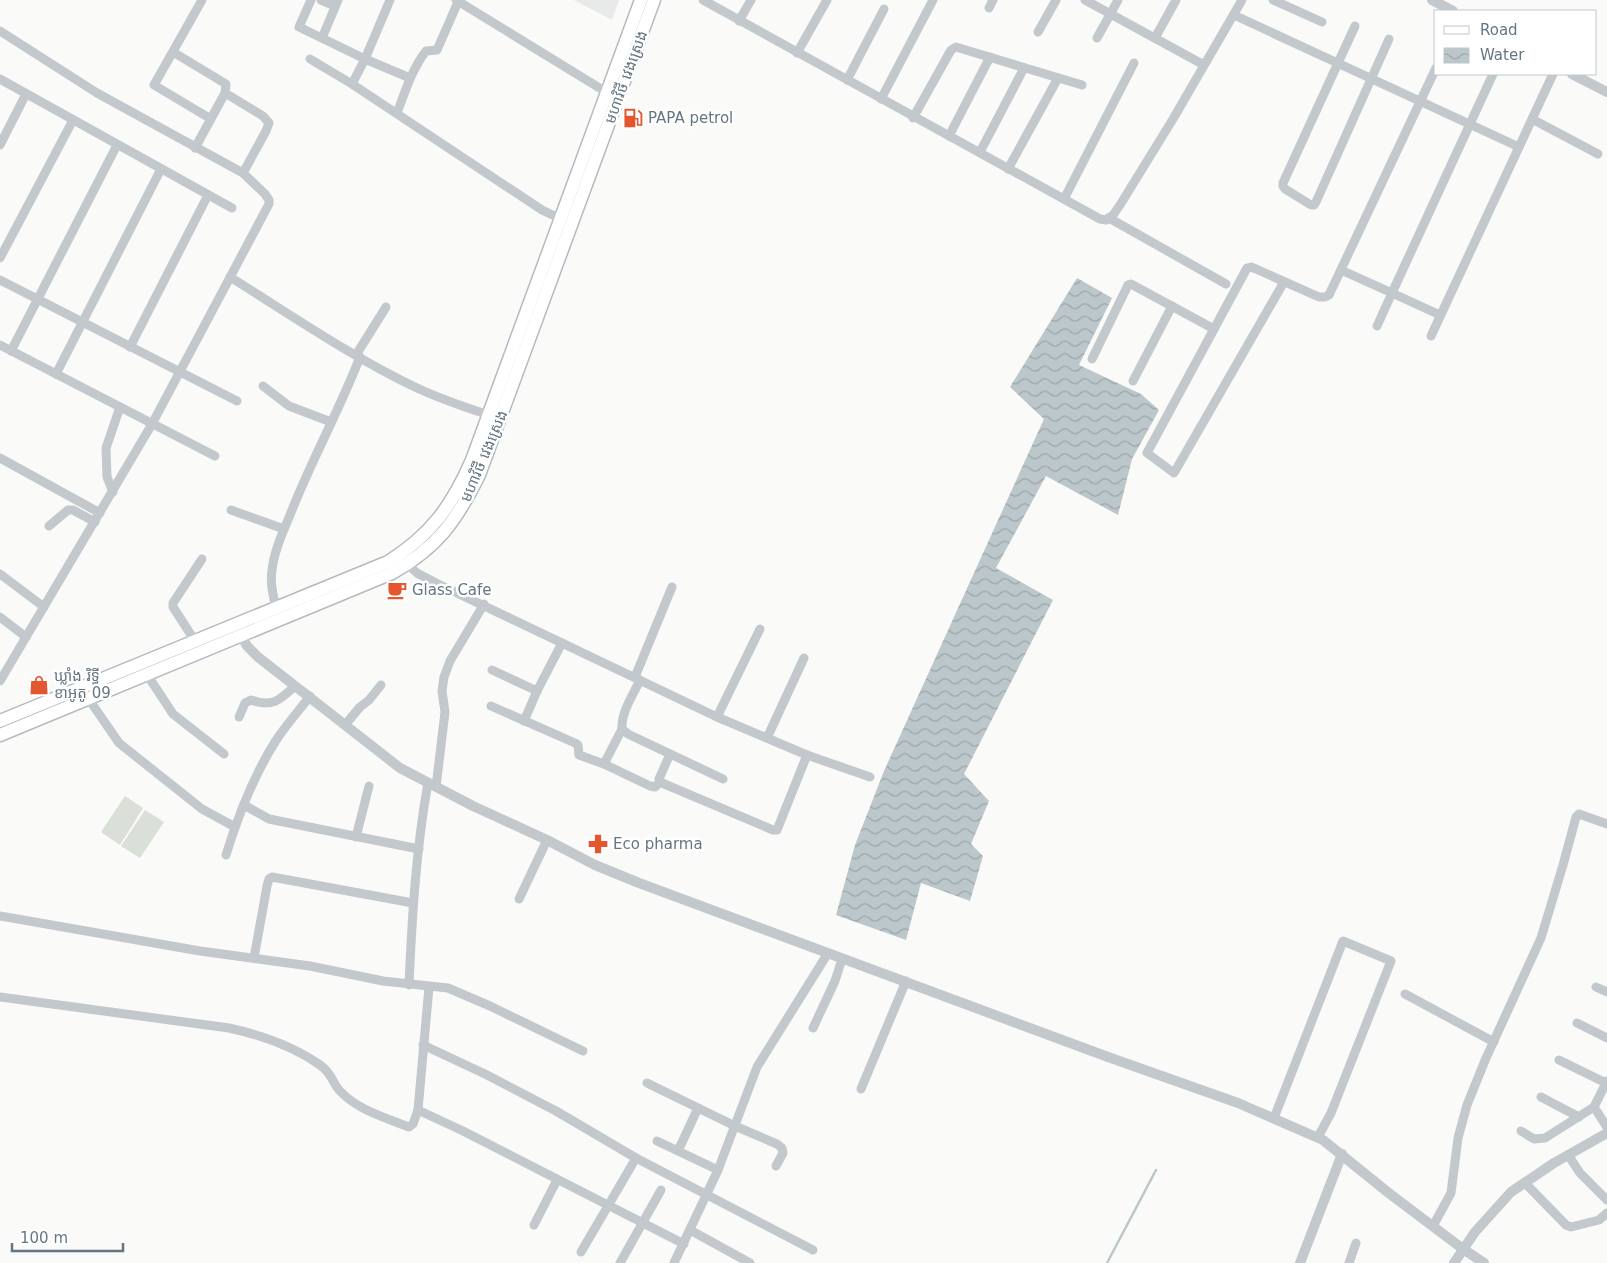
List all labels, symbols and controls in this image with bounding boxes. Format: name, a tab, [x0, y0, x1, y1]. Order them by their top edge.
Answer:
legend	[1434, 10, 1597, 75]
text: Road	[1480, 21, 1518, 39]
street label: មហាវិថី វេងស្រេង	[600, 28, 651, 126]
text: Water	[1480, 46, 1525, 64]
fuel station icon: PAPA petrol	[622, 107, 644, 129]
place label: PAPA petrol	[648, 109, 733, 127]
street label: មហាវិថី វេងស្រេង	[456, 407, 511, 505]
cafe icon: Glass Cafe	[386, 579, 408, 601]
place label: Glass Cafe	[412, 581, 492, 599]
place label: ឃ្លាំង រិទ្ធី ខាអូតូ 09	[54, 667, 111, 702]
shop icon: ឃ្លាំង រិទ្ធី ខាអូតូ 09	[28, 674, 50, 696]
pharmacy icon: Eco pharma	[587, 833, 609, 855]
place label: Eco pharma	[613, 835, 703, 853]
scale bar	[12, 1220, 124, 1252]
text: 100 m	[20, 1229, 68, 1247]

